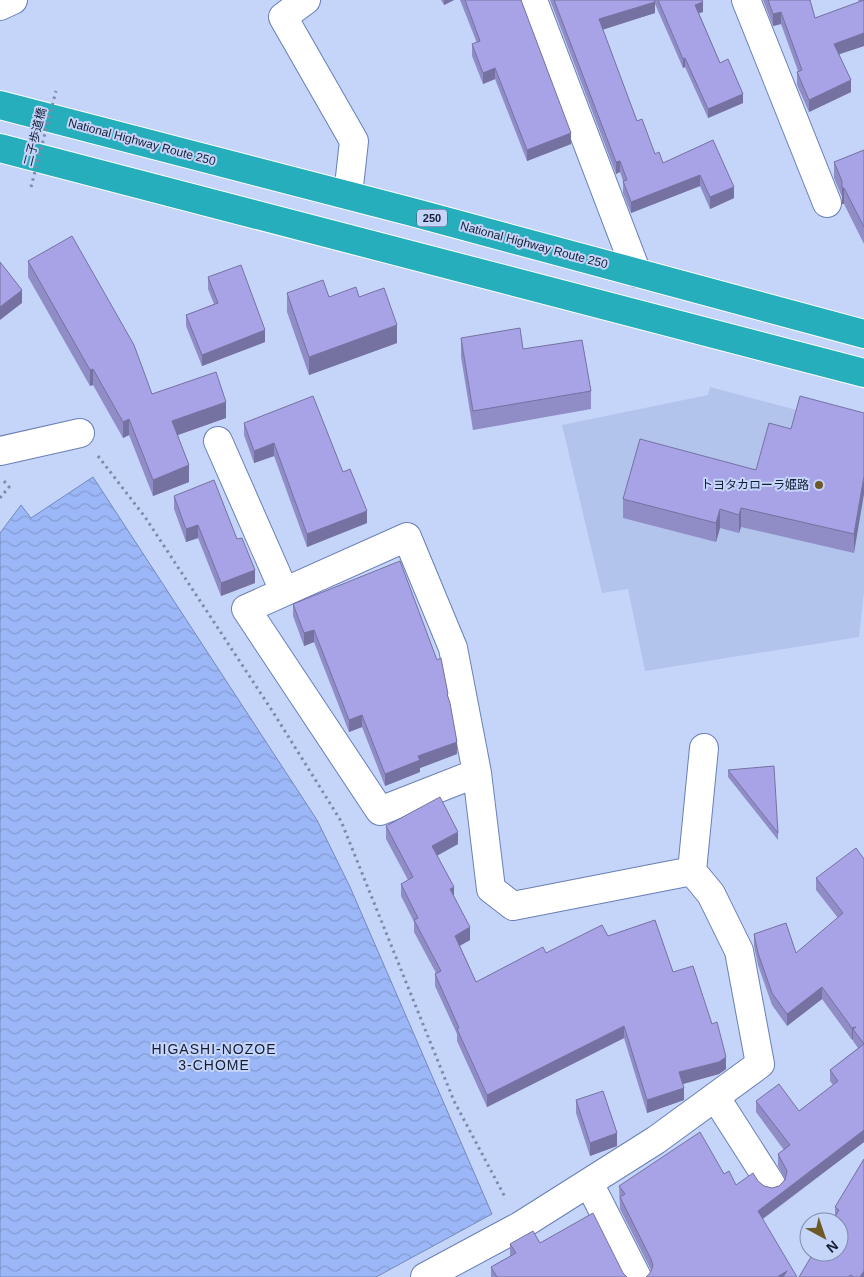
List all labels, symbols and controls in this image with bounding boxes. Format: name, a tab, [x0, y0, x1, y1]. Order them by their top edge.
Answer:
street label: 二子歩道橋	[21, 106, 49, 168]
street label: National Highway Route 250	[67, 116, 218, 169]
road number: 250	[417, 210, 447, 227]
street label: National Highway Route 250	[459, 219, 610, 272]
place label: トヨタカローラ姫路	[701, 478, 809, 492]
marker: トヨタカローラ姫路	[813, 479, 825, 491]
district label: HIGASHI-NOZOE 3-CHOME	[151, 1041, 277, 1073]
north arrow	[799, 1212, 849, 1262]
text: N	[823, 1238, 841, 1256]

